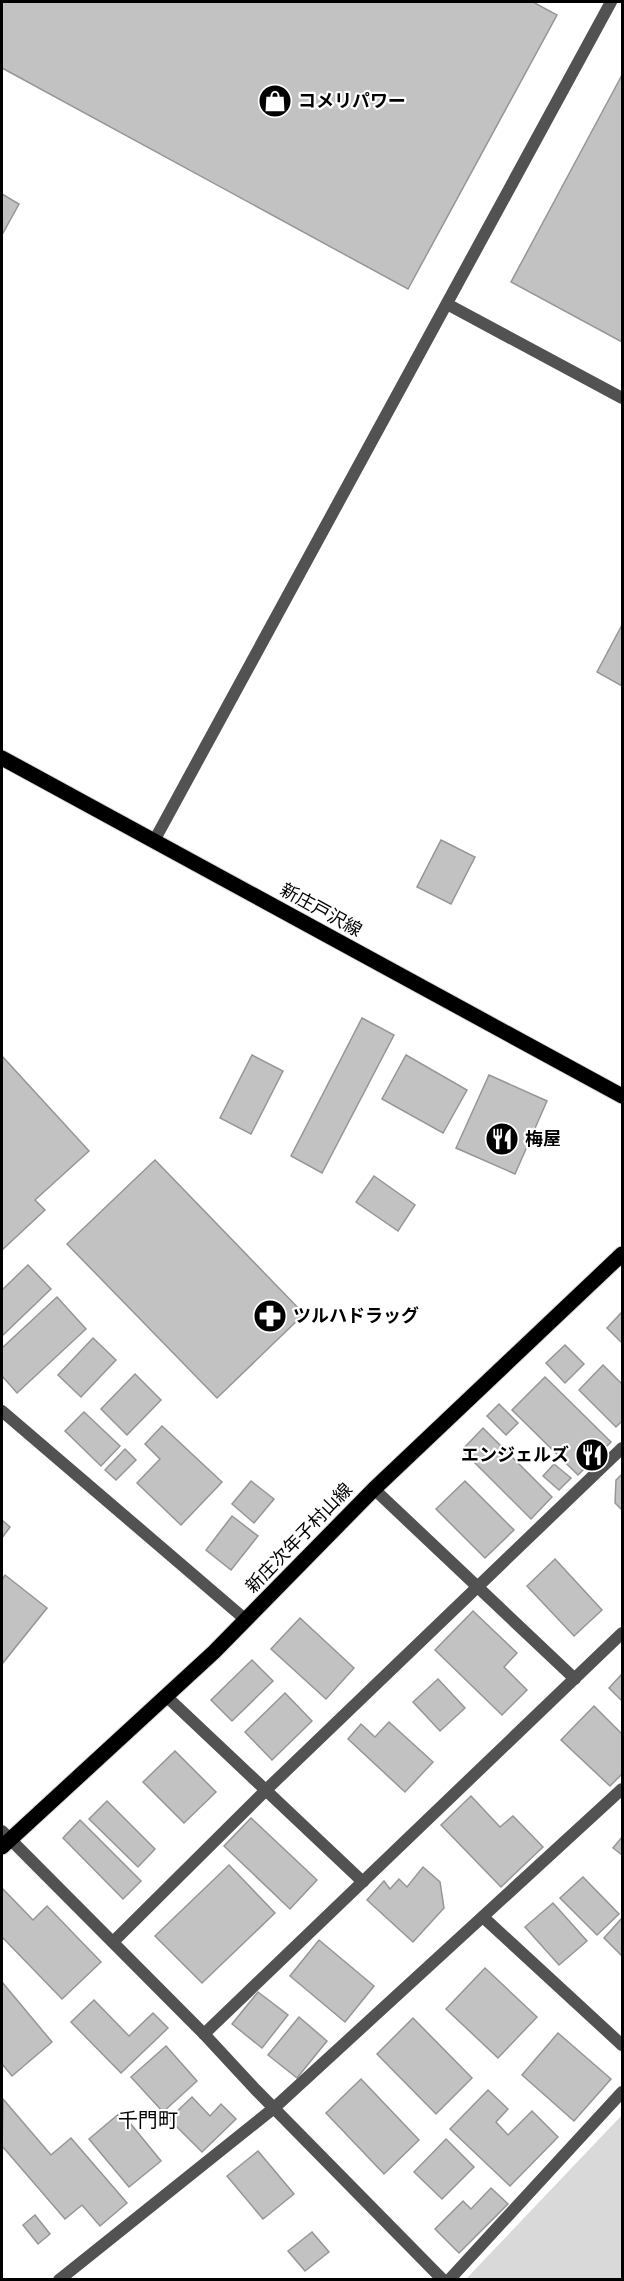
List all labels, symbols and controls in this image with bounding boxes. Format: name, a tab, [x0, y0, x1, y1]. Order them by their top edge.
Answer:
shop icon: コメリパワー	[257, 83, 293, 119]
place label: コメリパワー	[298, 91, 406, 111]
street label: 新庄戸沢線	[277, 879, 365, 941]
restaurant icon: 梅屋	[484, 1121, 520, 1157]
place label: 梅屋	[525, 1129, 561, 1149]
pharmacy icon: ツルハドラッグ	[252, 1298, 288, 1334]
place label: ツルハドラッグ	[293, 1306, 419, 1326]
restaurant icon: エンジェルズ	[574, 1437, 610, 1473]
place label: エンジェルズ	[461, 1445, 569, 1465]
street label: 新庄次年子村山線	[242, 1479, 356, 1597]
district label: 千門町	[118, 2109, 178, 2131]

